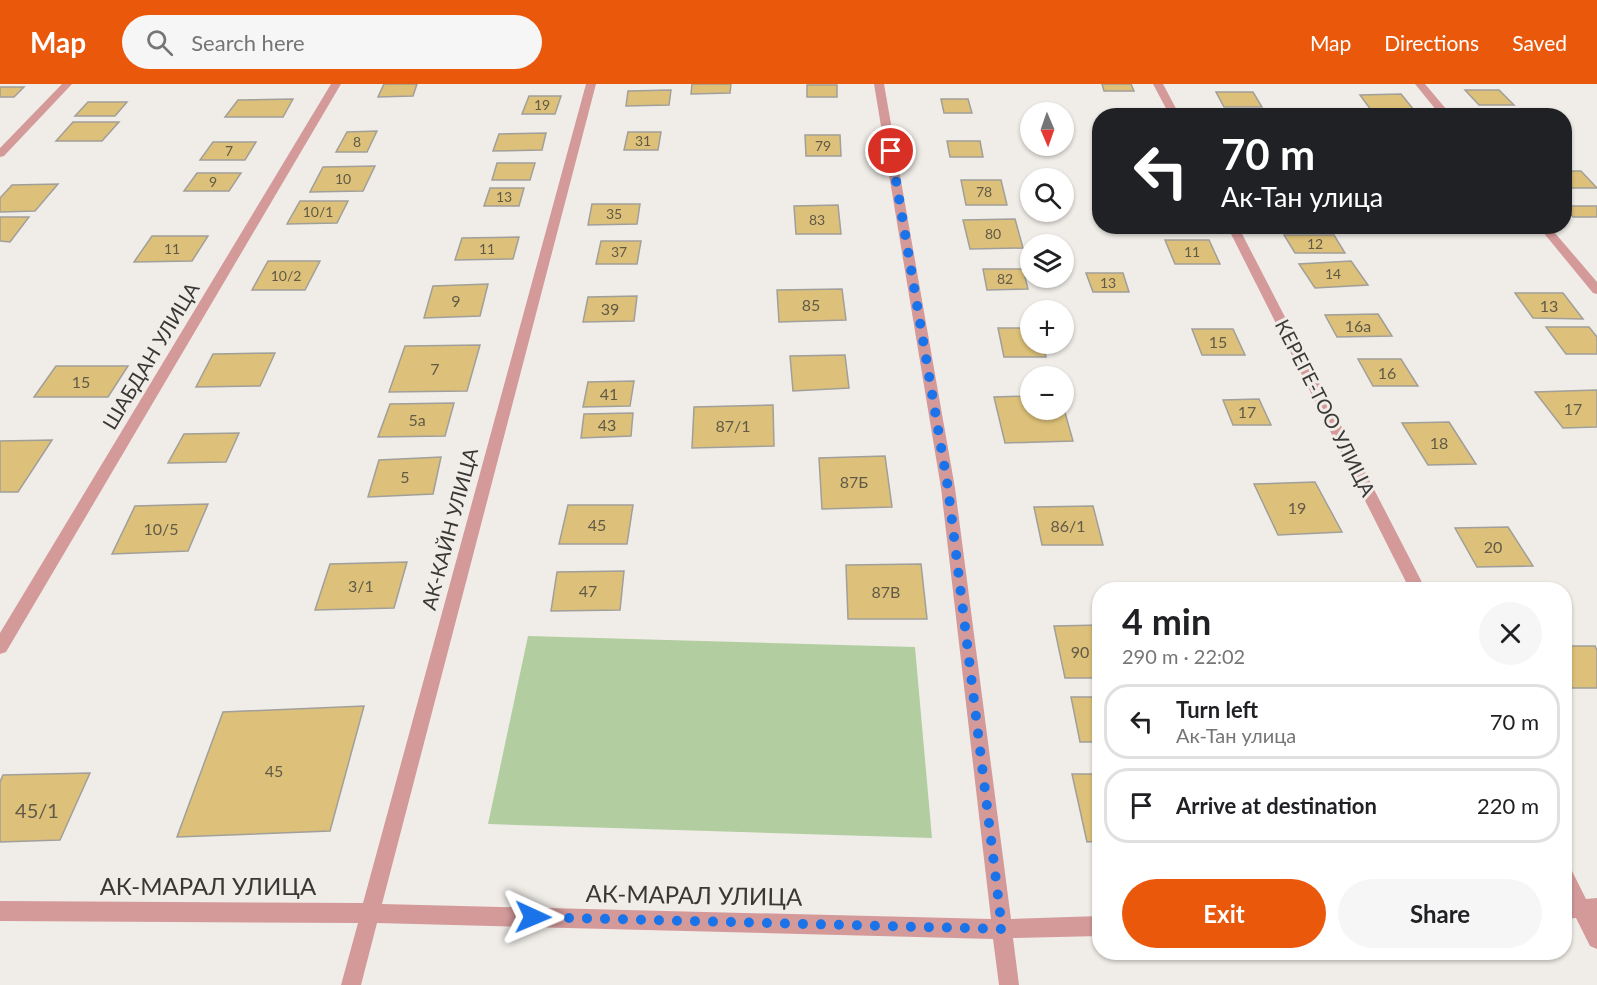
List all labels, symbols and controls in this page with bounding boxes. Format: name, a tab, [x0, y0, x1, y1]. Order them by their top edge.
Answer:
search box	[122, 15, 542, 69]
text: Map	[30, 25, 86, 59]
icon: search	[143, 26, 176, 59]
text: Search here	[191, 29, 305, 56]
text: Map	[1310, 30, 1351, 55]
text: Directions	[1384, 30, 1479, 55]
text: Saved	[1512, 30, 1567, 55]
house number: 19	[534, 96, 550, 113]
north arrow	[1020, 102, 1074, 156]
map controls	[1020, 102, 1074, 420]
pin	[865, 125, 916, 176]
text: 70 m	[1221, 129, 1315, 179]
house number: 31	[635, 132, 651, 149]
icon: left	[1122, 132, 1200, 210]
house number: 8	[353, 133, 361, 150]
icon: arrive	[874, 134, 907, 167]
house number: 79	[815, 137, 831, 154]
house number: 7	[225, 142, 233, 159]
button: search	[1020, 168, 1074, 222]
house number: 10	[335, 170, 351, 187]
house number: 9	[209, 173, 217, 190]
text: Ак-Тан улица	[1221, 180, 1383, 213]
house number: 78	[976, 183, 992, 200]
house number: 13	[496, 188, 512, 205]
house number: 10/1	[303, 203, 333, 220]
house number: 35	[606, 205, 622, 222]
house number: 83	[809, 211, 825, 228]
house number: 80	[985, 225, 1001, 242]
button: layers	[1020, 234, 1074, 288]
house number: 12	[1307, 235, 1323, 252]
house number: 11	[164, 240, 180, 257]
house number: 11	[479, 240, 495, 257]
house number: 37	[611, 243, 627, 260]
house number: 11	[1184, 243, 1200, 260]
house number: 14	[1325, 265, 1341, 282]
house number: 10/2	[271, 267, 301, 284]
house number: 82	[997, 270, 1013, 287]
house number: 13	[1100, 274, 1116, 291]
street label: ШАБДАН УЛИЦА	[97, 277, 204, 433]
house number: 9	[451, 291, 461, 310]
house number: 85	[802, 295, 820, 314]
house number: 13	[1540, 296, 1558, 315]
house number: 39	[601, 299, 619, 318]
button: +	[1020, 300, 1074, 354]
street label: КЕРЕГЕ-ТОО УЛИЦА	[1271, 315, 1381, 501]
house number: 16а	[1345, 316, 1371, 335]
house number: 15	[1209, 332, 1227, 351]
house number: 7	[430, 359, 440, 378]
house number: 16	[1378, 363, 1396, 382]
button: −	[1020, 366, 1074, 420]
house number: 15	[72, 372, 90, 391]
house number: 41	[600, 384, 618, 403]
house number: 17	[1564, 399, 1582, 418]
house number: 17	[1238, 402, 1256, 421]
house number: 5а	[408, 410, 426, 429]
house number: 43	[598, 415, 616, 434]
house number: 87/1	[715, 416, 751, 435]
house number: 18	[1430, 433, 1448, 452]
street label: АК-КАЙН УЛИЦА	[416, 445, 482, 612]
house number: 5	[400, 467, 410, 486]
house number: 87Б	[840, 472, 868, 491]
house number: 19	[1288, 498, 1306, 517]
house number: 45	[588, 515, 606, 534]
house number: 86/1	[1050, 516, 1086, 535]
house number: 10/5	[143, 519, 179, 538]
house number: 20	[1484, 537, 1502, 556]
house number: 3/1	[348, 576, 374, 595]
house number: 47	[579, 581, 597, 600]
house number: 87В	[872, 582, 900, 601]
text: 4 min	[1122, 599, 1211, 643]
button: close	[1479, 602, 1542, 665]
house number: 90	[1071, 642, 1089, 661]
text: 290 m · 22:02	[1122, 644, 1245, 668]
text: Turn left	[1176, 696, 1258, 723]
icon: left	[1125, 705, 1158, 738]
text: 70 m	[1490, 708, 1539, 735]
text: Ак-Тан улица	[1176, 723, 1296, 747]
house number: 45	[265, 761, 283, 780]
icon: arrive	[1125, 789, 1158, 822]
text: Arrive at destination	[1176, 792, 1377, 819]
text: 220 m	[1477, 792, 1539, 819]
house number: 45/1	[15, 798, 59, 822]
street label: АК-МАРАЛ УЛИЦА	[100, 871, 317, 900]
street label: АК-МАРАЛ УЛИЦА	[585, 878, 803, 911]
button: Exit	[1122, 879, 1326, 948]
button: Share	[1338, 879, 1542, 948]
position arrow	[501, 885, 565, 949]

